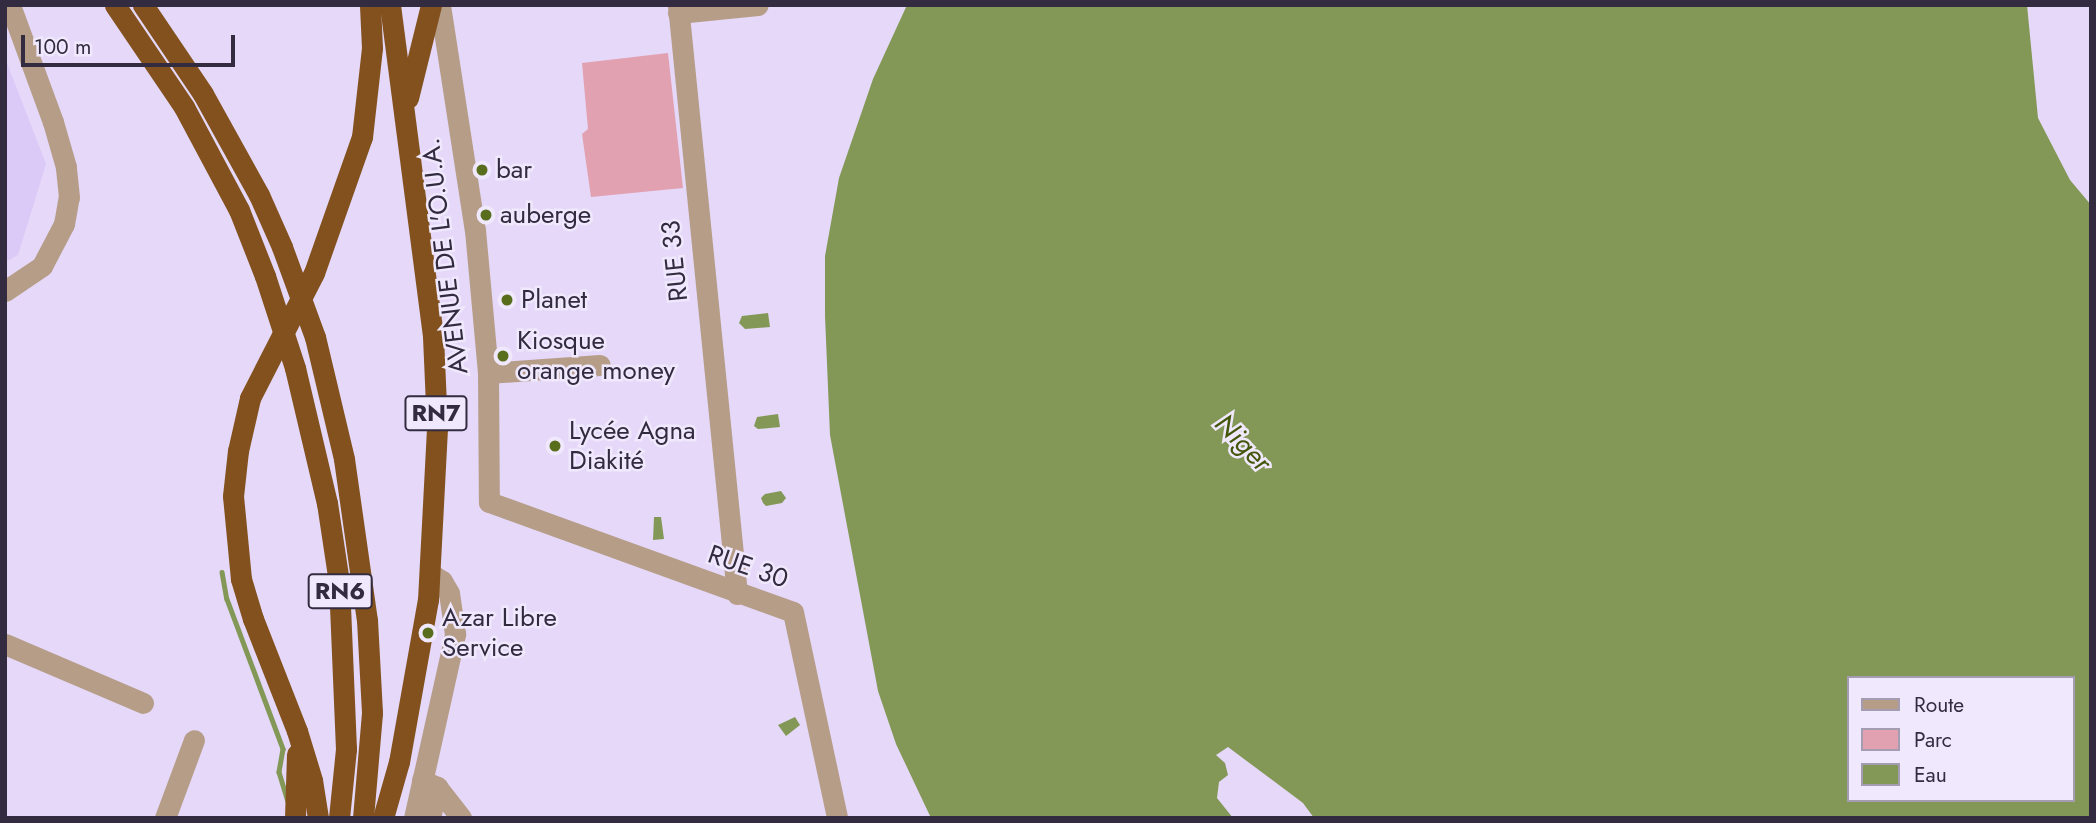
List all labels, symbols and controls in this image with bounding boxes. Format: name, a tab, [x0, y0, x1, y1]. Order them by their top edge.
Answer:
scale bar	[24, 21, 238, 65]
text: 100 m	[34, 32, 91, 62]
street label: AVENUE DE L'O.U.A.	[415, 136, 475, 376]
place label: bar	[496, 154, 532, 186]
marker: bar	[474, 162, 490, 178]
place label: auberge	[500, 199, 591, 231]
marker: auberge	[478, 207, 494, 223]
street label: RUE 33	[655, 219, 695, 303]
place label: Planet	[521, 284, 587, 316]
marker: Planet	[499, 292, 515, 308]
place label: Kiosque orange money	[517, 325, 675, 386]
marker: Kiosque orange money	[495, 348, 511, 364]
road number: RN7	[403, 392, 469, 434]
water label: Niger	[1208, 407, 1278, 479]
place label: Lycée Agna Diakité	[569, 415, 696, 476]
marker: Lycée Agna Diakité	[547, 438, 563, 454]
street label: RUE 30	[704, 539, 792, 595]
road number: RN6	[307, 570, 373, 612]
place label: Azar Libre Service	[442, 602, 557, 664]
marker: Azar Libre Service	[420, 625, 436, 641]
legend	[1848, 676, 2075, 802]
text: Route	[1914, 690, 1964, 720]
text: Parc	[1914, 725, 1952, 755]
text: Eau	[1914, 760, 1947, 790]

